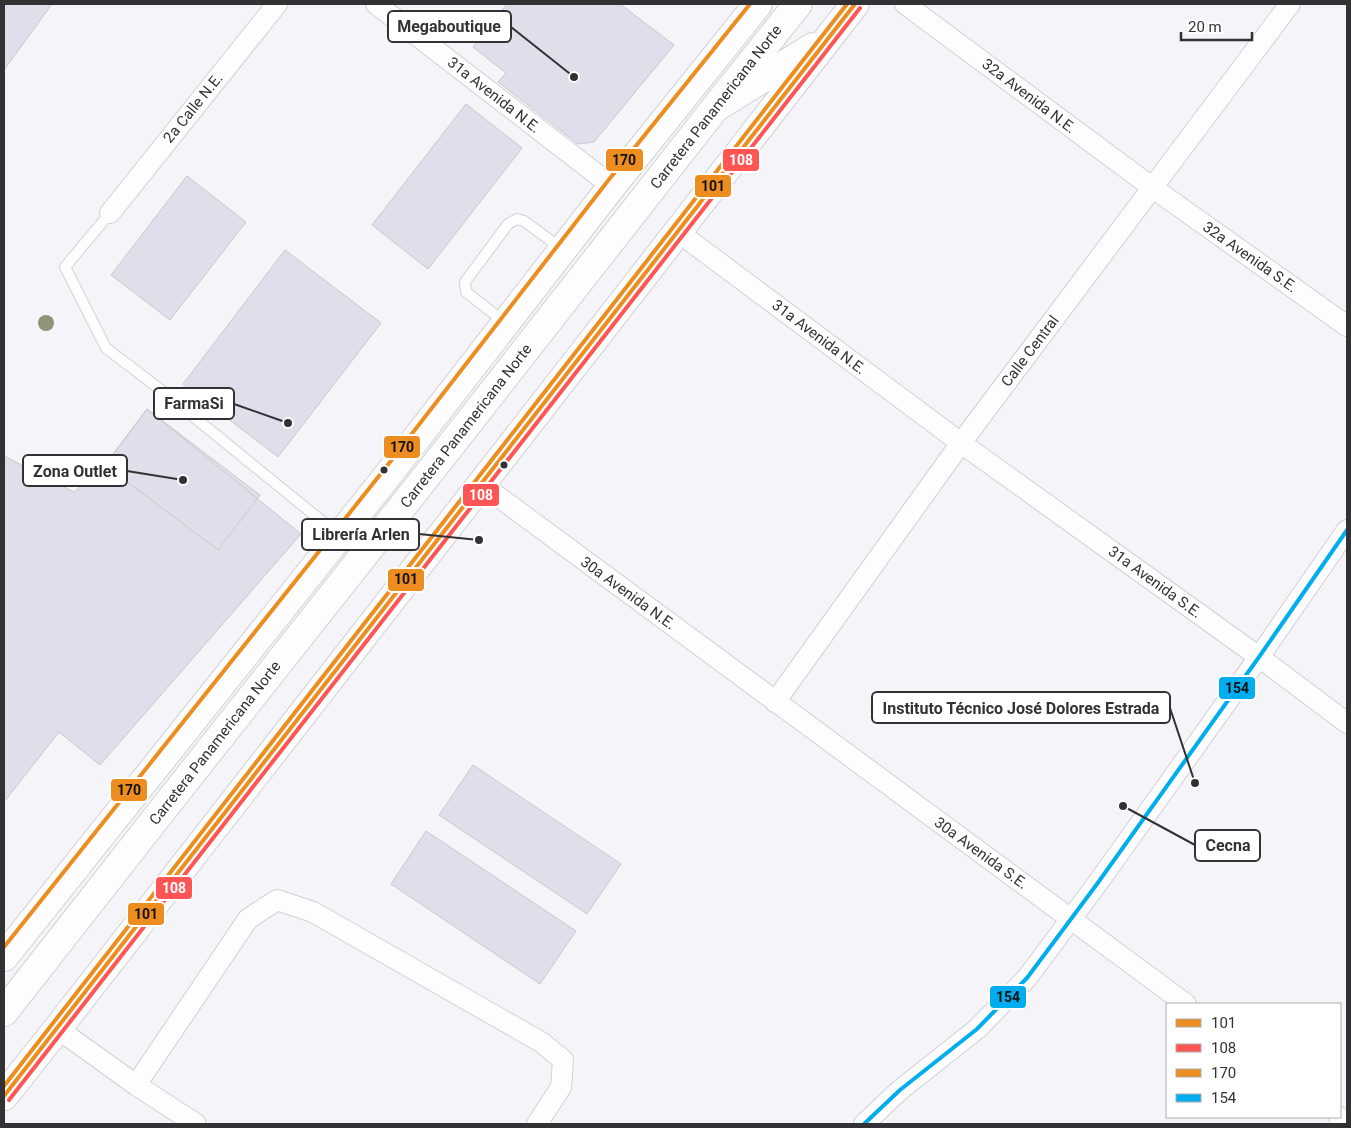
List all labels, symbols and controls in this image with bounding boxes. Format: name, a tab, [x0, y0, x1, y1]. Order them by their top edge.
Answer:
scale bar	[1181, 10, 1252, 42]
callout: Megaboutique	[388, 11, 511, 42]
text: Megaboutique	[397, 17, 501, 36]
text: 20 m	[1188, 18, 1222, 36]
street label: Carretera Panamericana Norte	[646, 21, 786, 193]
street label: 31a Avenida N.E.	[444, 53, 544, 137]
street label: 32a Avenida N.E.	[979, 55, 1079, 137]
street label: 2a Calle N.E.	[159, 70, 227, 146]
line badge: 170	[605, 148, 644, 172]
line badge: 108	[722, 148, 760, 172]
text: 170	[612, 152, 636, 168]
text: 108	[729, 152, 753, 168]
line badge: 101	[694, 174, 732, 198]
text: 101	[701, 178, 725, 194]
street label: 32a Avenida S.E.	[1199, 218, 1301, 296]
street label: 31a Avenida N.E.	[769, 296, 869, 378]
street label: Calle Central	[997, 312, 1063, 390]
street label: Carretera Panamericana Norte	[396, 340, 536, 512]
callout: FarmaSi	[154, 388, 234, 419]
text: FarmaSi	[164, 394, 224, 413]
line badge: 170	[383, 435, 421, 459]
text: 170	[390, 439, 414, 455]
callout: Zona Outlet	[23, 455, 127, 486]
unlabelled marker	[499, 460, 509, 470]
text: Zona Outlet	[33, 462, 117, 481]
unlabelled marker	[379, 465, 389, 475]
line badge: 108	[462, 483, 500, 507]
text: 108	[469, 487, 493, 503]
callout: Librería Arlen	[302, 519, 419, 550]
text: Librería Arlen	[312, 525, 410, 544]
street label: 31a Avenida S.E.	[1105, 542, 1205, 622]
street label: 30a Avenida N.E.	[577, 553, 679, 633]
line badge: 101	[387, 568, 425, 592]
text: 101	[394, 571, 418, 587]
street label: Carretera Panamericana Norte	[145, 657, 285, 829]
line badge: 154	[1218, 676, 1256, 700]
text: 154	[1225, 680, 1249, 696]
callout: Instituto Técnico José Dolores Estrada	[872, 692, 1170, 723]
text: Instituto Técnico José Dolores Estrada	[883, 699, 1160, 718]
line badge: 170	[110, 778, 148, 802]
text: 170	[117, 782, 141, 798]
street label: 30a Avenida S.E.	[931, 813, 1031, 893]
callout: Cecna	[1195, 830, 1260, 861]
text: Cecna	[1206, 836, 1251, 855]
line badge: 108	[155, 876, 193, 900]
text: 108	[162, 880, 186, 896]
line badge: 101	[127, 902, 165, 926]
text: 101	[134, 906, 158, 922]
line badge: 154	[989, 985, 1027, 1009]
text: 154	[996, 989, 1020, 1005]
legend	[1166, 1003, 1341, 1118]
text: 101	[1211, 1014, 1236, 1032]
text: 108	[1211, 1039, 1236, 1057]
text: 170	[1211, 1064, 1236, 1082]
text: 154	[1211, 1089, 1237, 1107]

